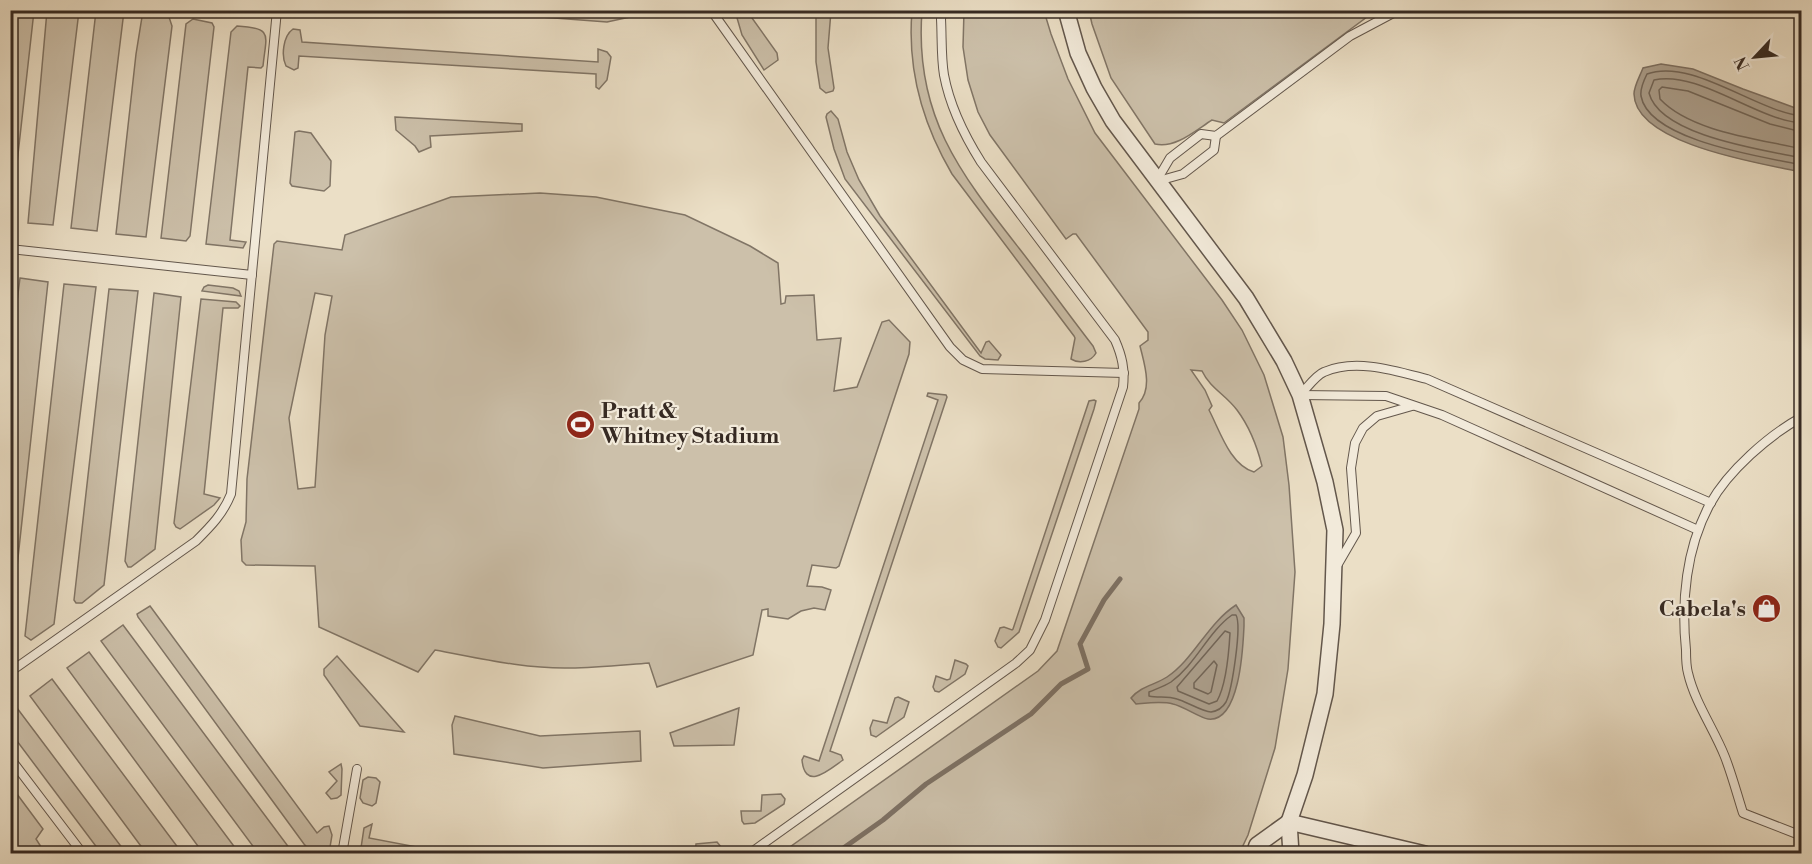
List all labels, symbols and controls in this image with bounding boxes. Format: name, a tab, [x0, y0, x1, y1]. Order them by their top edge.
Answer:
north arrow	[1725, 27, 1785, 87]
text: N	[1731, 53, 1754, 73]
place label: Pratt & Whitney Stadium	[600, 398, 779, 450]
sports icon: Pratt & Whitney Stadium	[564, 408, 596, 440]
shop icon: Cabela's	[1751, 593, 1783, 625]
place label: Cabela's	[1659, 596, 1746, 623]

